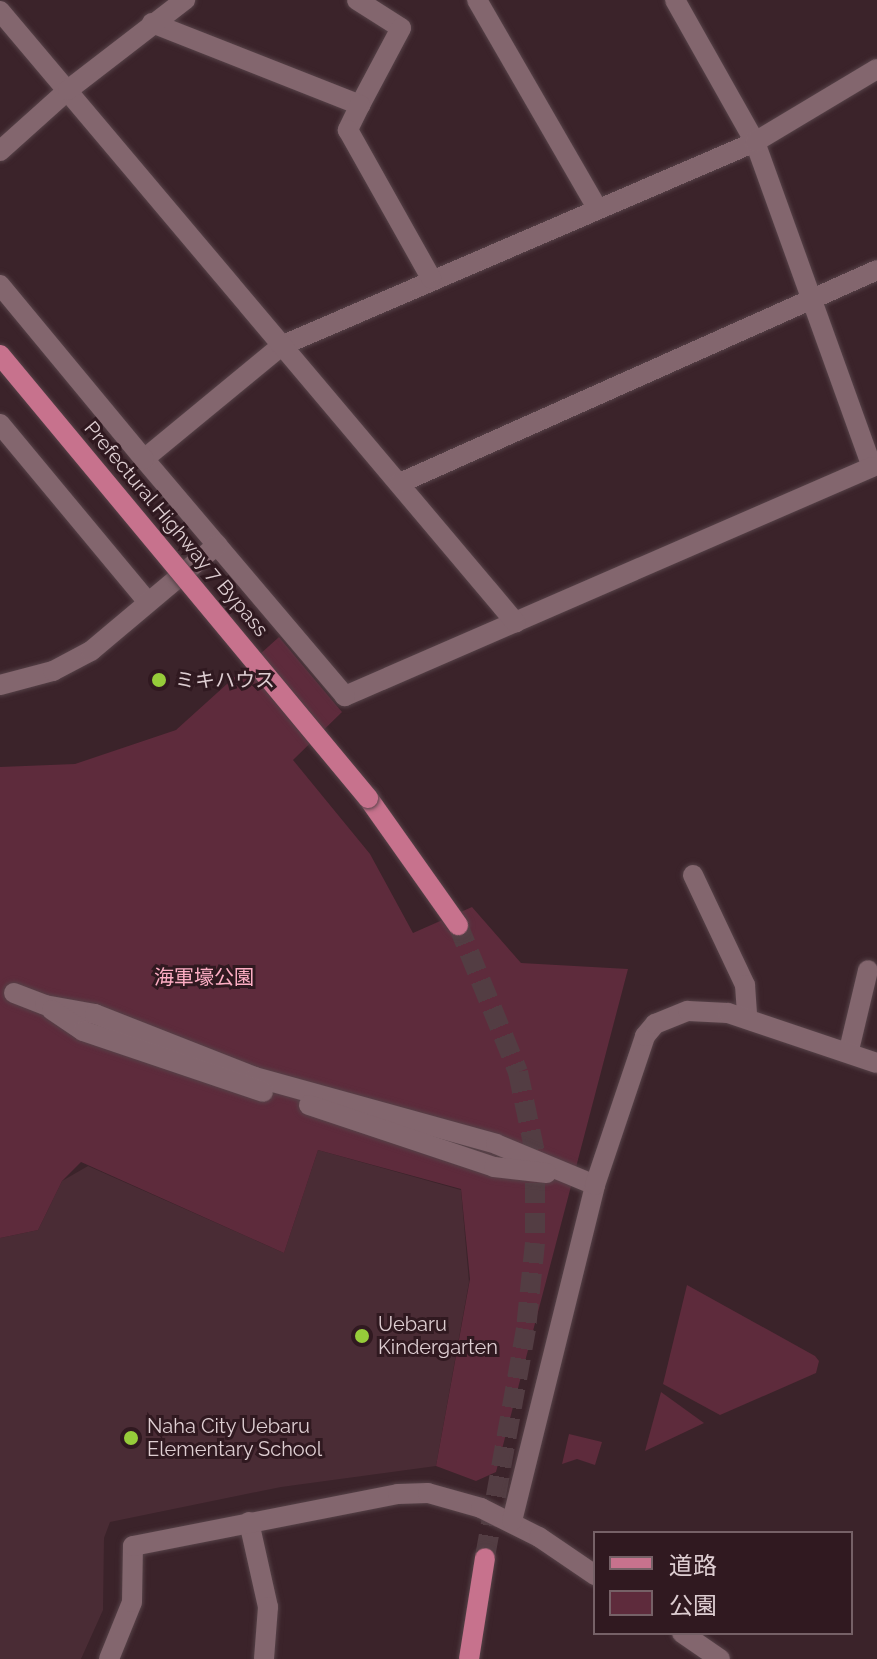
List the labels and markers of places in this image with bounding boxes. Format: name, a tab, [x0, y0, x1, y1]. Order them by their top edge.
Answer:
place label: ミキハウス	[175, 668, 275, 692]
marker: ミキハウス	[150, 671, 168, 689]
place label: Uebaru Kindergarten	[378, 1312, 498, 1359]
marker: Uebaru Kindergarten	[353, 1327, 371, 1345]
place label: Naha City Uebaru Elementary School	[147, 1414, 323, 1461]
marker: Naha City Uebaru Elementary School	[122, 1429, 140, 1447]

